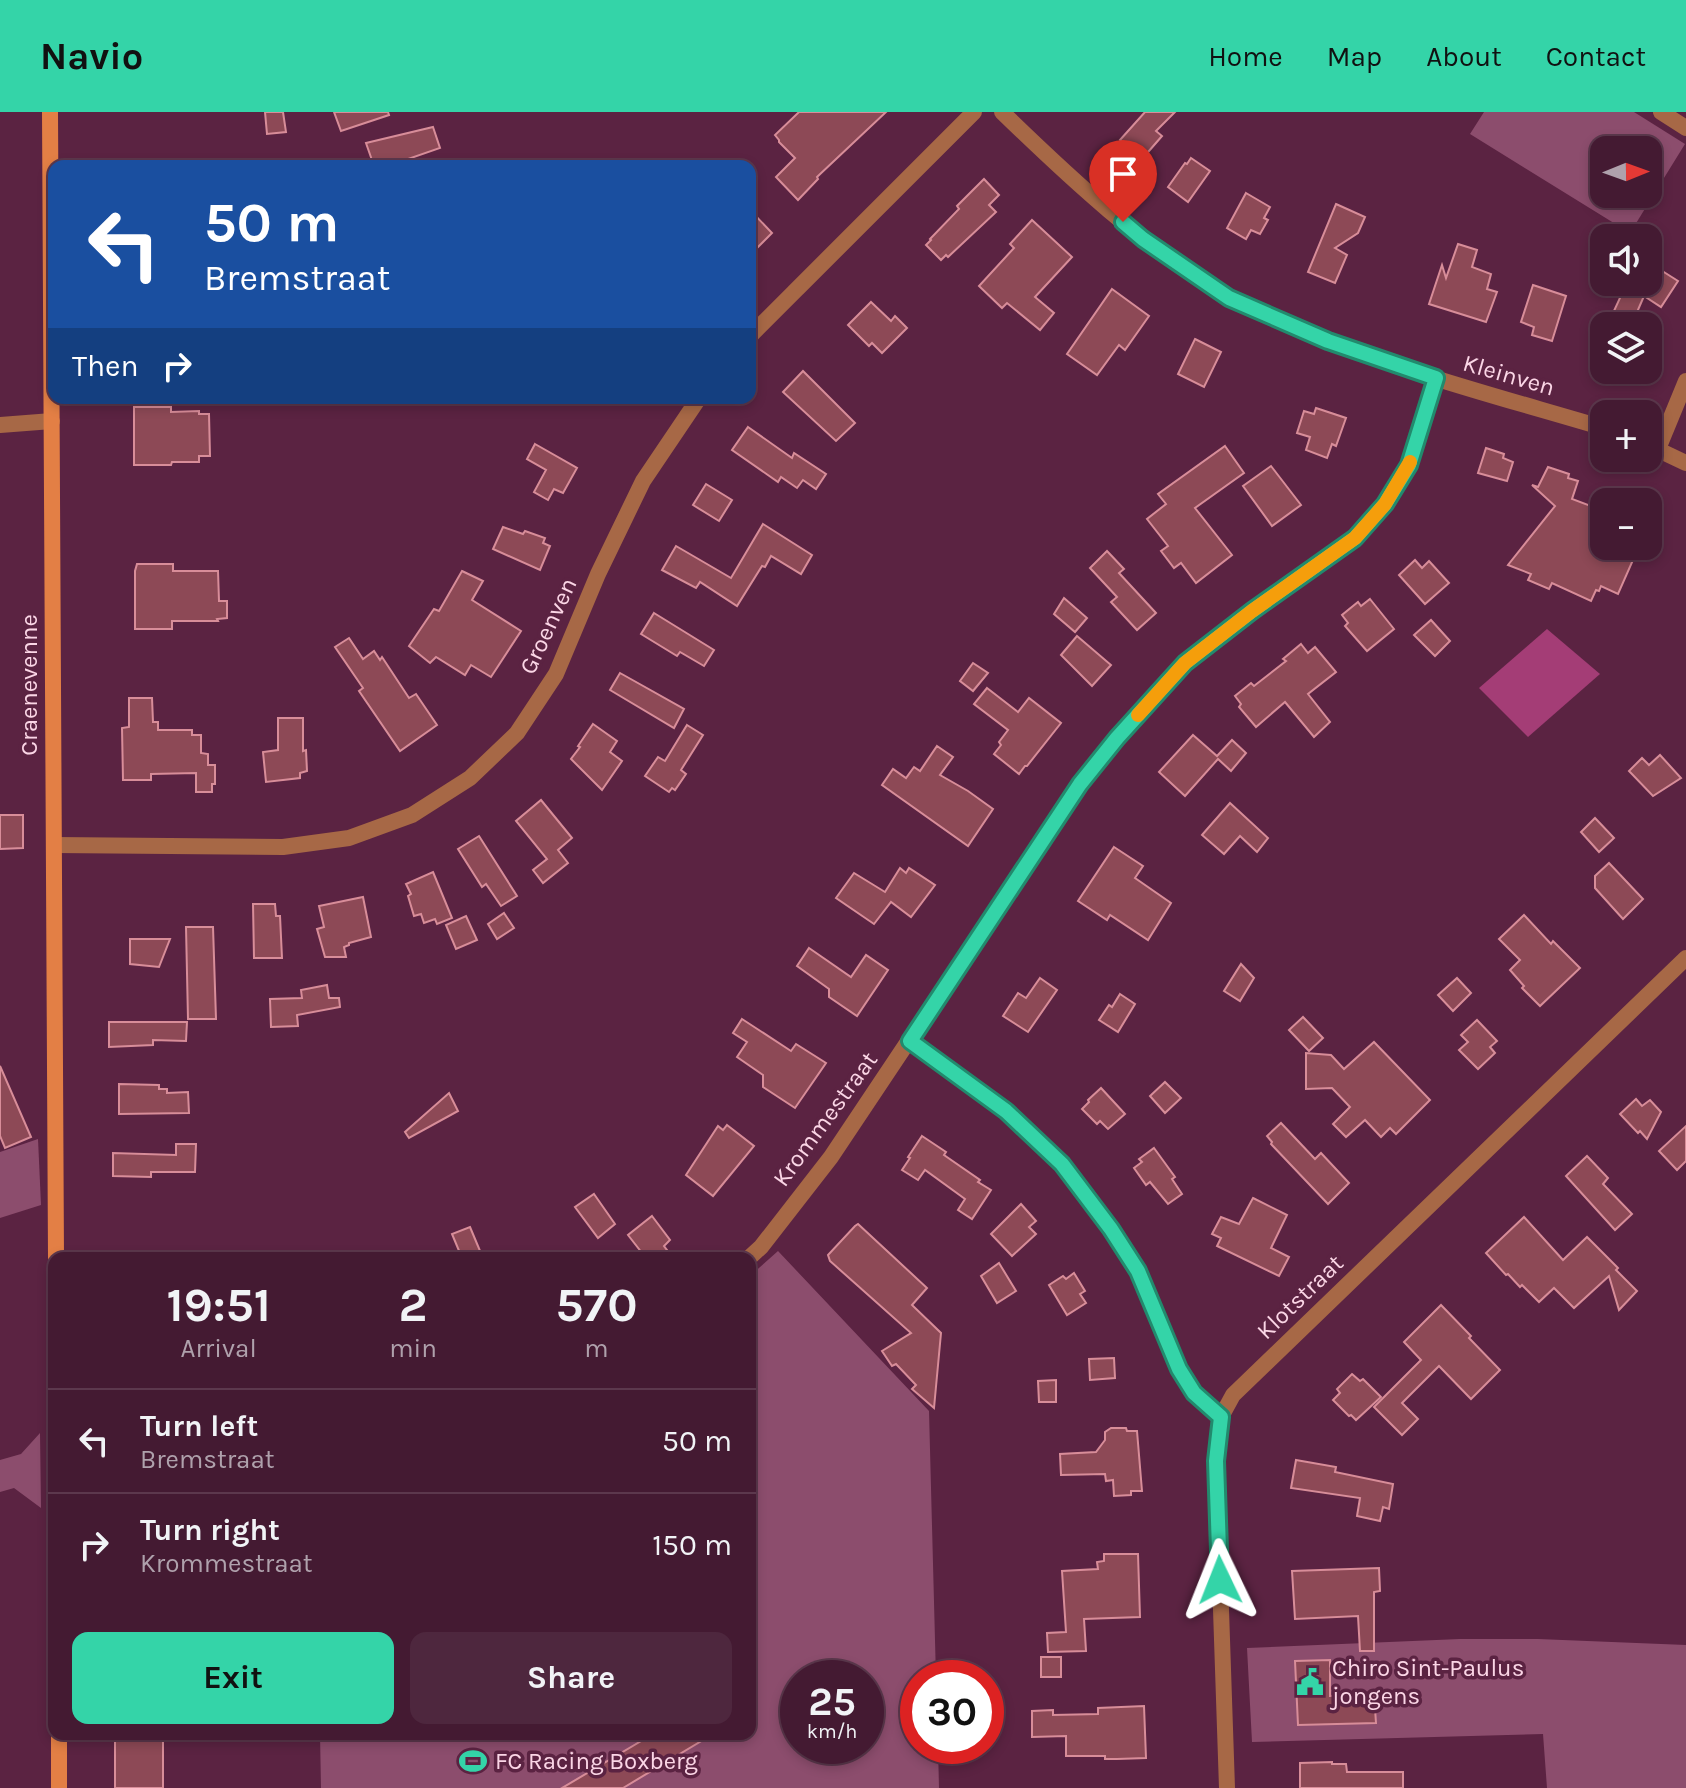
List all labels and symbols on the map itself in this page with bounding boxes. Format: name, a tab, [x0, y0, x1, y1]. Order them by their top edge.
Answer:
north arrow	[1590, 136, 1662, 208]
pin	[1089, 140, 1157, 222]
street label: Kleinven	[1460, 349, 1558, 401]
street label: Groenven	[514, 573, 582, 679]
street label: Craenevenne	[15, 614, 43, 756]
street label: Krommestraat	[767, 1046, 883, 1192]
street label: Klotstraat	[1251, 1249, 1349, 1345]
position arrow	[1178, 1538, 1262, 1622]
place label: Chiro Sint-Paulus jongens	[1329, 1654, 1524, 1710]
speed limit sign: 30	[900, 1660, 1004, 1764]
public building icon: Chiro Sint-Paulus jongens	[1295, 1667, 1325, 1697]
sports icon: FC Racing Boxberg	[458, 1746, 488, 1776]
place label: FC Racing Boxberg	[495, 1747, 698, 1775]

